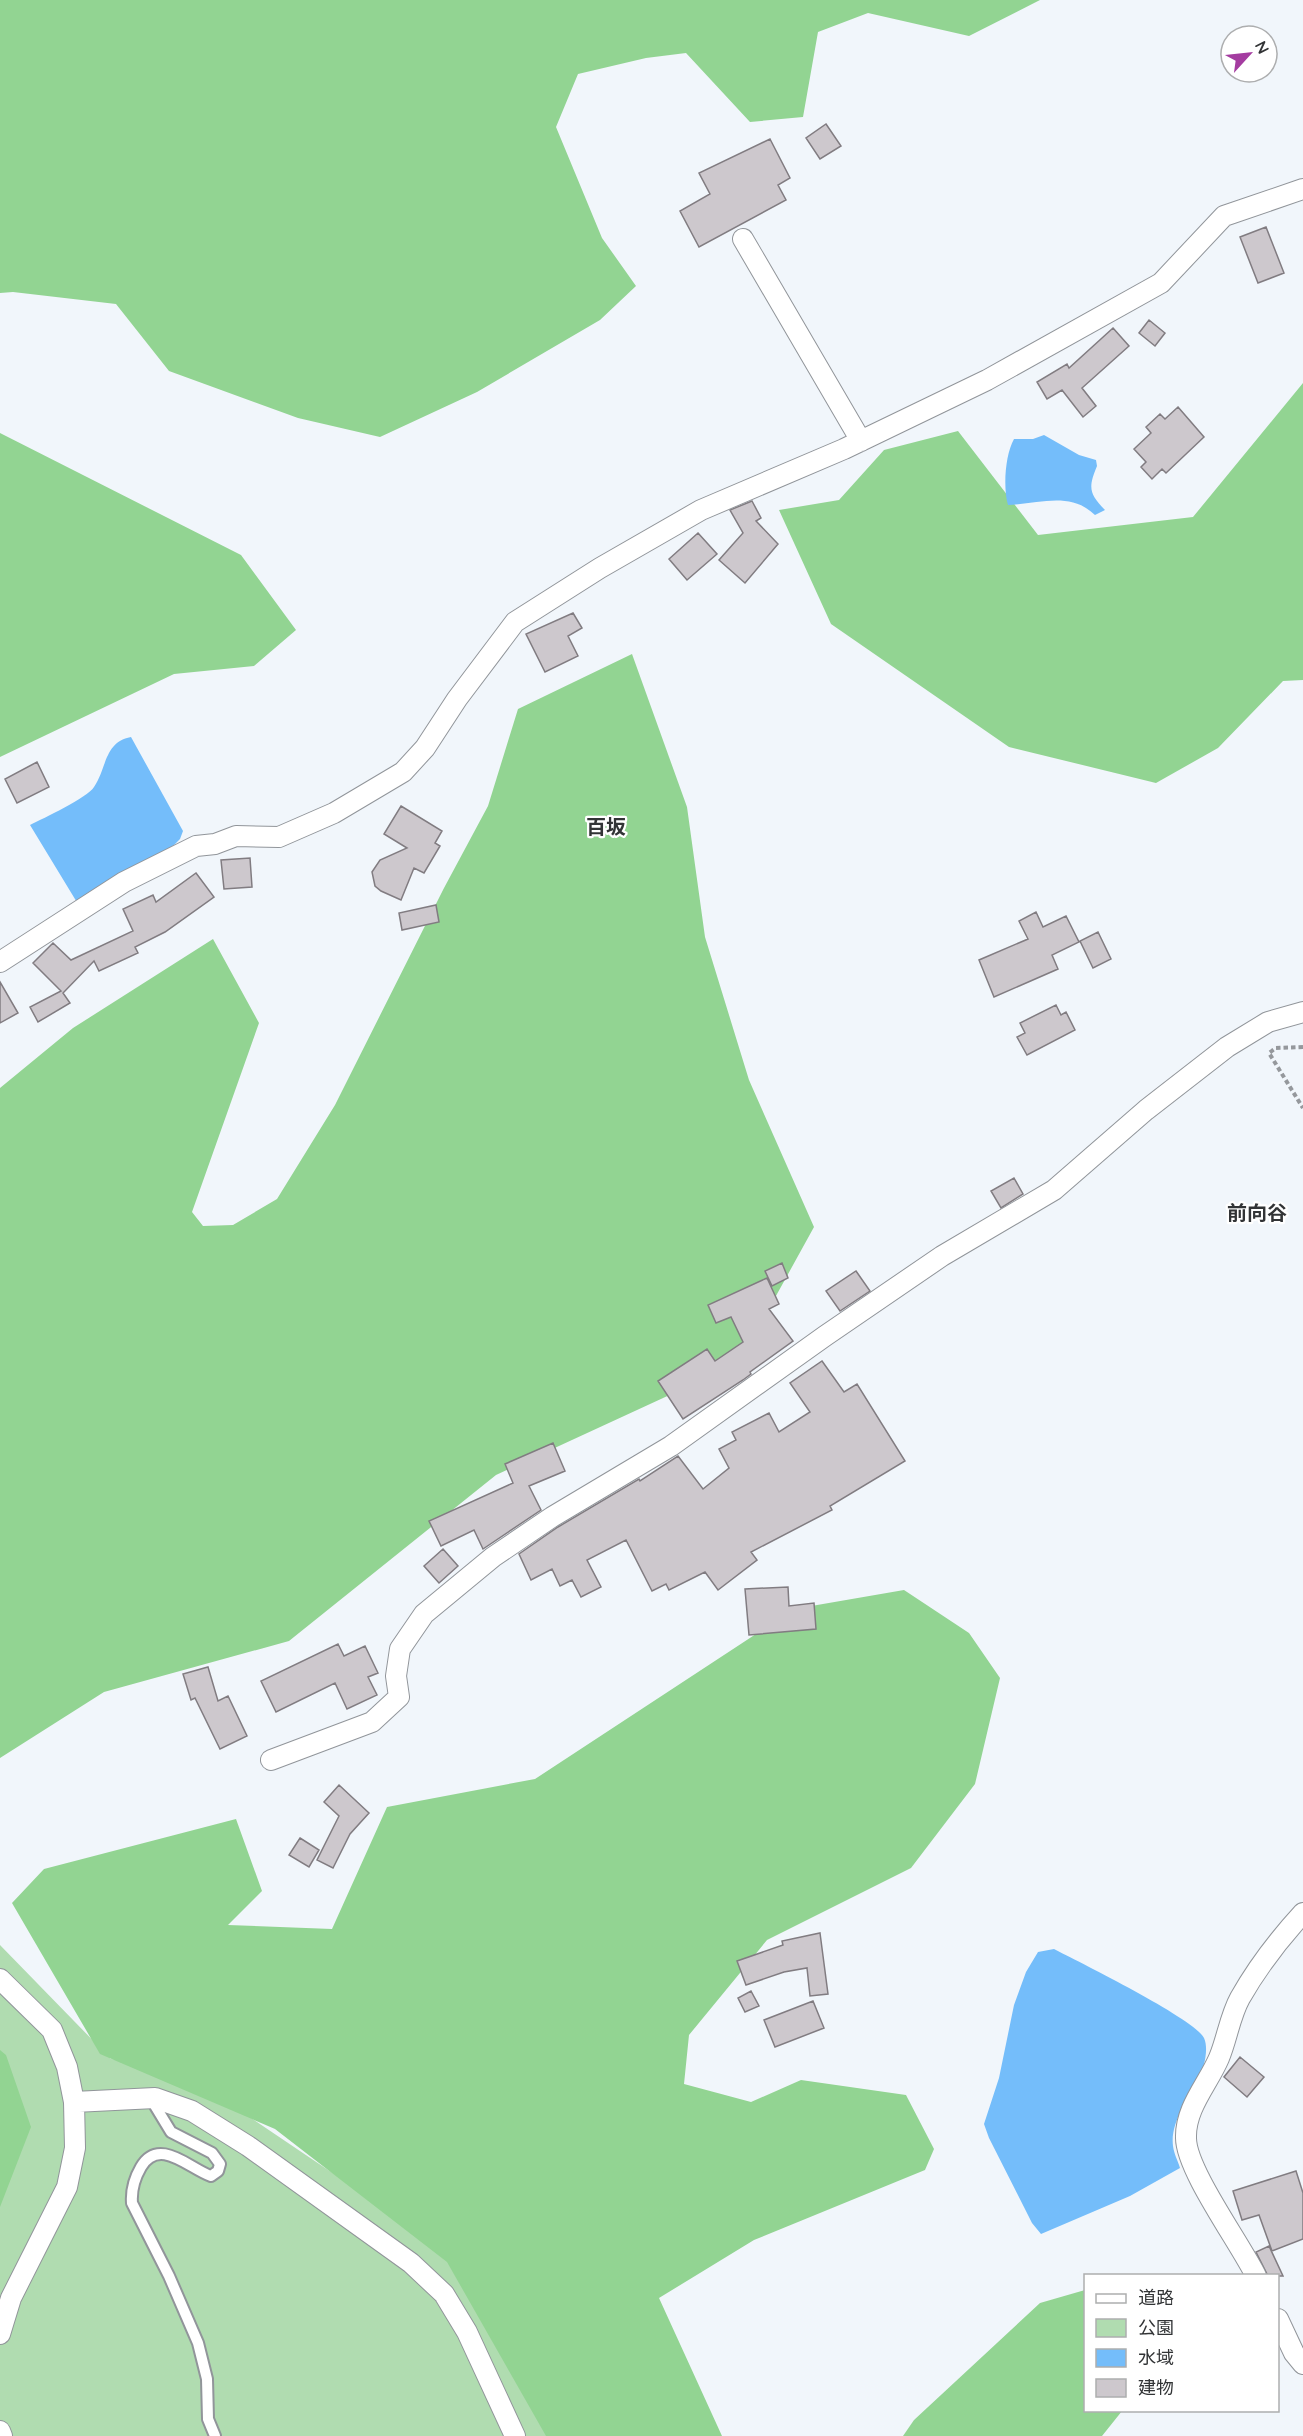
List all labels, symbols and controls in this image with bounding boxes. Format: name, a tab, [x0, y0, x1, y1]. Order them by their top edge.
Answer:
north arrow	[1219, 24, 1279, 84]
text: N	[1251, 37, 1274, 57]
district label: 百坂	[586, 814, 626, 839]
district label: 前向谷	[1227, 1200, 1287, 1225]
legend	[1084, 2274, 1279, 2412]
text: 道路	[1138, 2286, 1174, 2309]
text: 公園	[1138, 2316, 1174, 2339]
text: 水域	[1138, 2346, 1174, 2369]
text: 建物	[1138, 2376, 1174, 2399]

